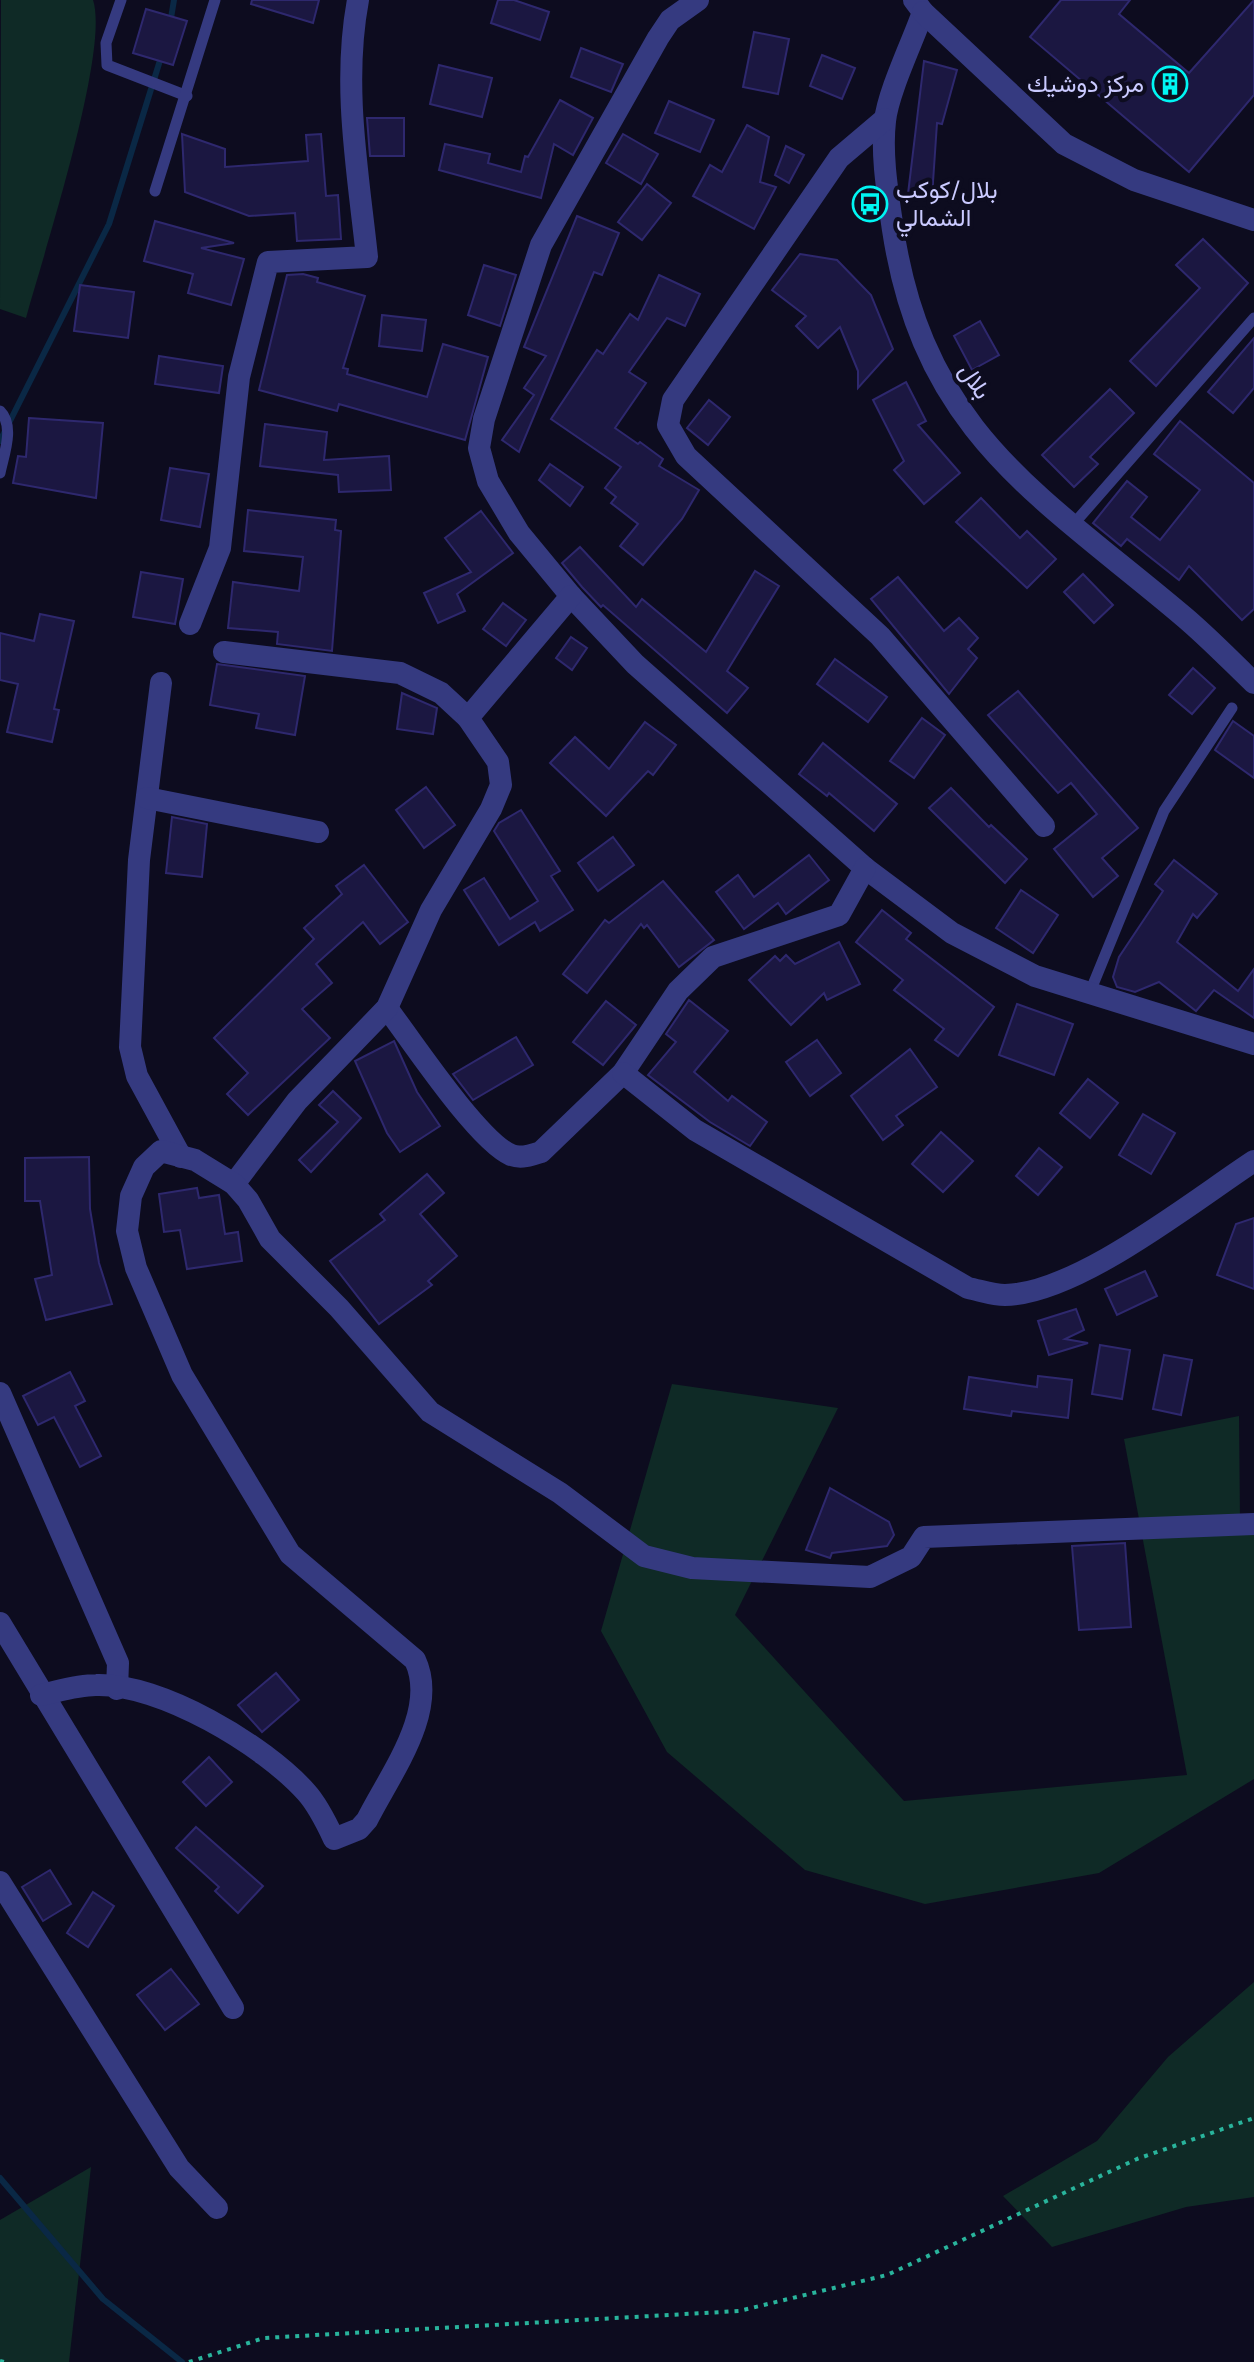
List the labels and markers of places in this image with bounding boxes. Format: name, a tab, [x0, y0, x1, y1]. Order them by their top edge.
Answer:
building icon: مركز دوشيك	[1151, 65, 1189, 103]
place label: مركز دوشيك	[1027, 70, 1144, 99]
place label: بلال/كوكب الشمالي	[896, 176, 998, 237]
bus stop icon: بلال/كوكب الشمالي	[851, 185, 889, 223]

